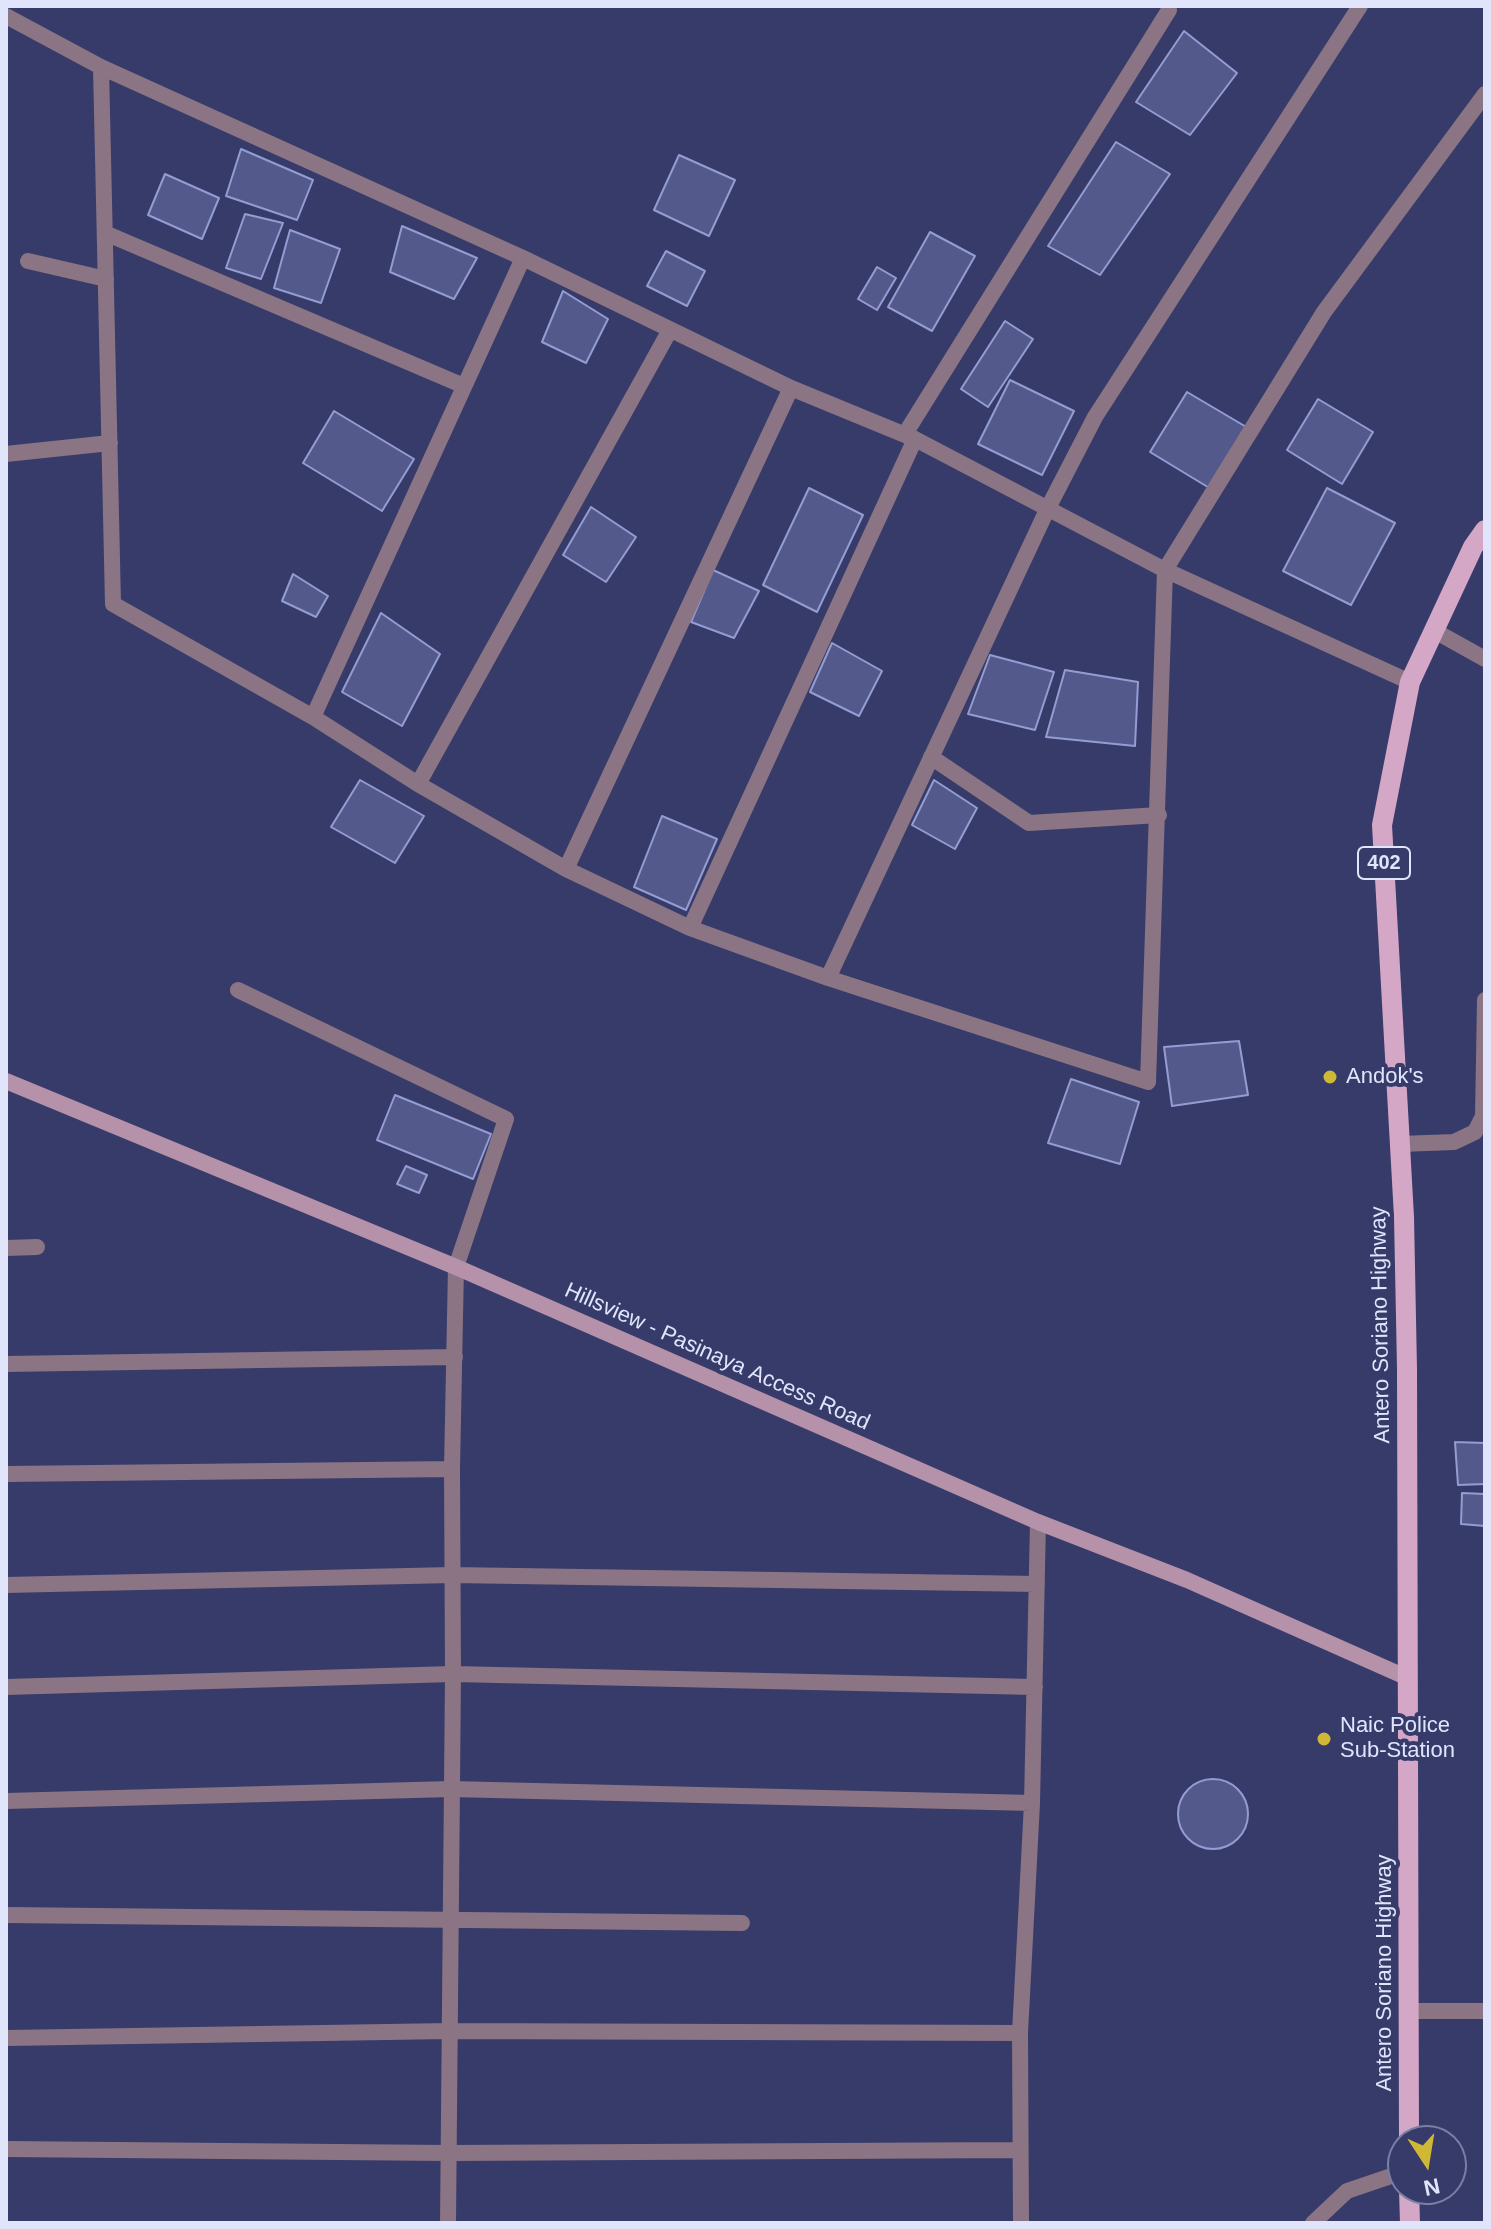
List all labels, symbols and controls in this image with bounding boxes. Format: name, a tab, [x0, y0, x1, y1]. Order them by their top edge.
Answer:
road number: 402	[1358, 847, 1410, 879]
place label: Andok's	[1346, 1064, 1424, 1090]
marker: Andok's	[1321, 1068, 1339, 1086]
street label: Antero Soriano Highway	[1366, 1206, 1396, 1444]
street label: Hillsview - Pasinaya Access Road	[560, 1278, 874, 1436]
place label: Naic Police Sub-Station	[1340, 1713, 1455, 1764]
marker: Naic Police Sub-Station	[1315, 1730, 1333, 1748]
street label: Antero Soriano Highway	[1372, 1854, 1398, 2092]
north arrow	[1387, 2125, 1467, 2205]
text: N	[1421, 2173, 1442, 2201]

